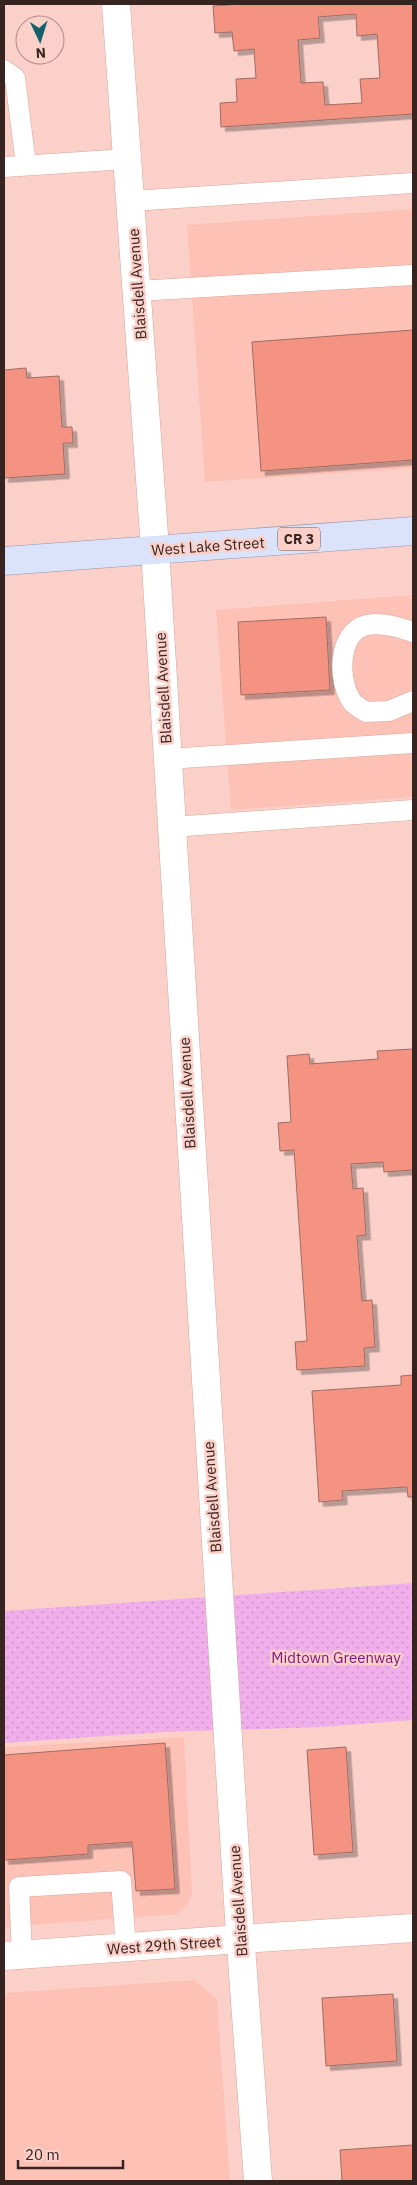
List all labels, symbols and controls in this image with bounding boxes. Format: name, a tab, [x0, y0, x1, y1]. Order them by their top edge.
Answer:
north arrow	[15, 15, 65, 65]
text: N	[35, 44, 47, 62]
street label: Blaisdell Avenue	[124, 228, 150, 340]
road number: CR 3	[278, 528, 320, 550]
street label: West Lake Street	[151, 533, 265, 559]
street label: Blaisdell Avenue	[151, 632, 175, 744]
street label: Blaisdell Avenue	[175, 1037, 199, 1149]
street label: Blaisdell Avenue	[199, 1441, 225, 1553]
park label: Midtown Greenway	[271, 1648, 401, 1667]
street label: Blaisdell Avenue	[225, 1845, 251, 1957]
street label: West 29th Street	[107, 1932, 221, 1958]
scale bar	[18, 2138, 122, 2170]
text: 20 m	[25, 2145, 60, 2164]

